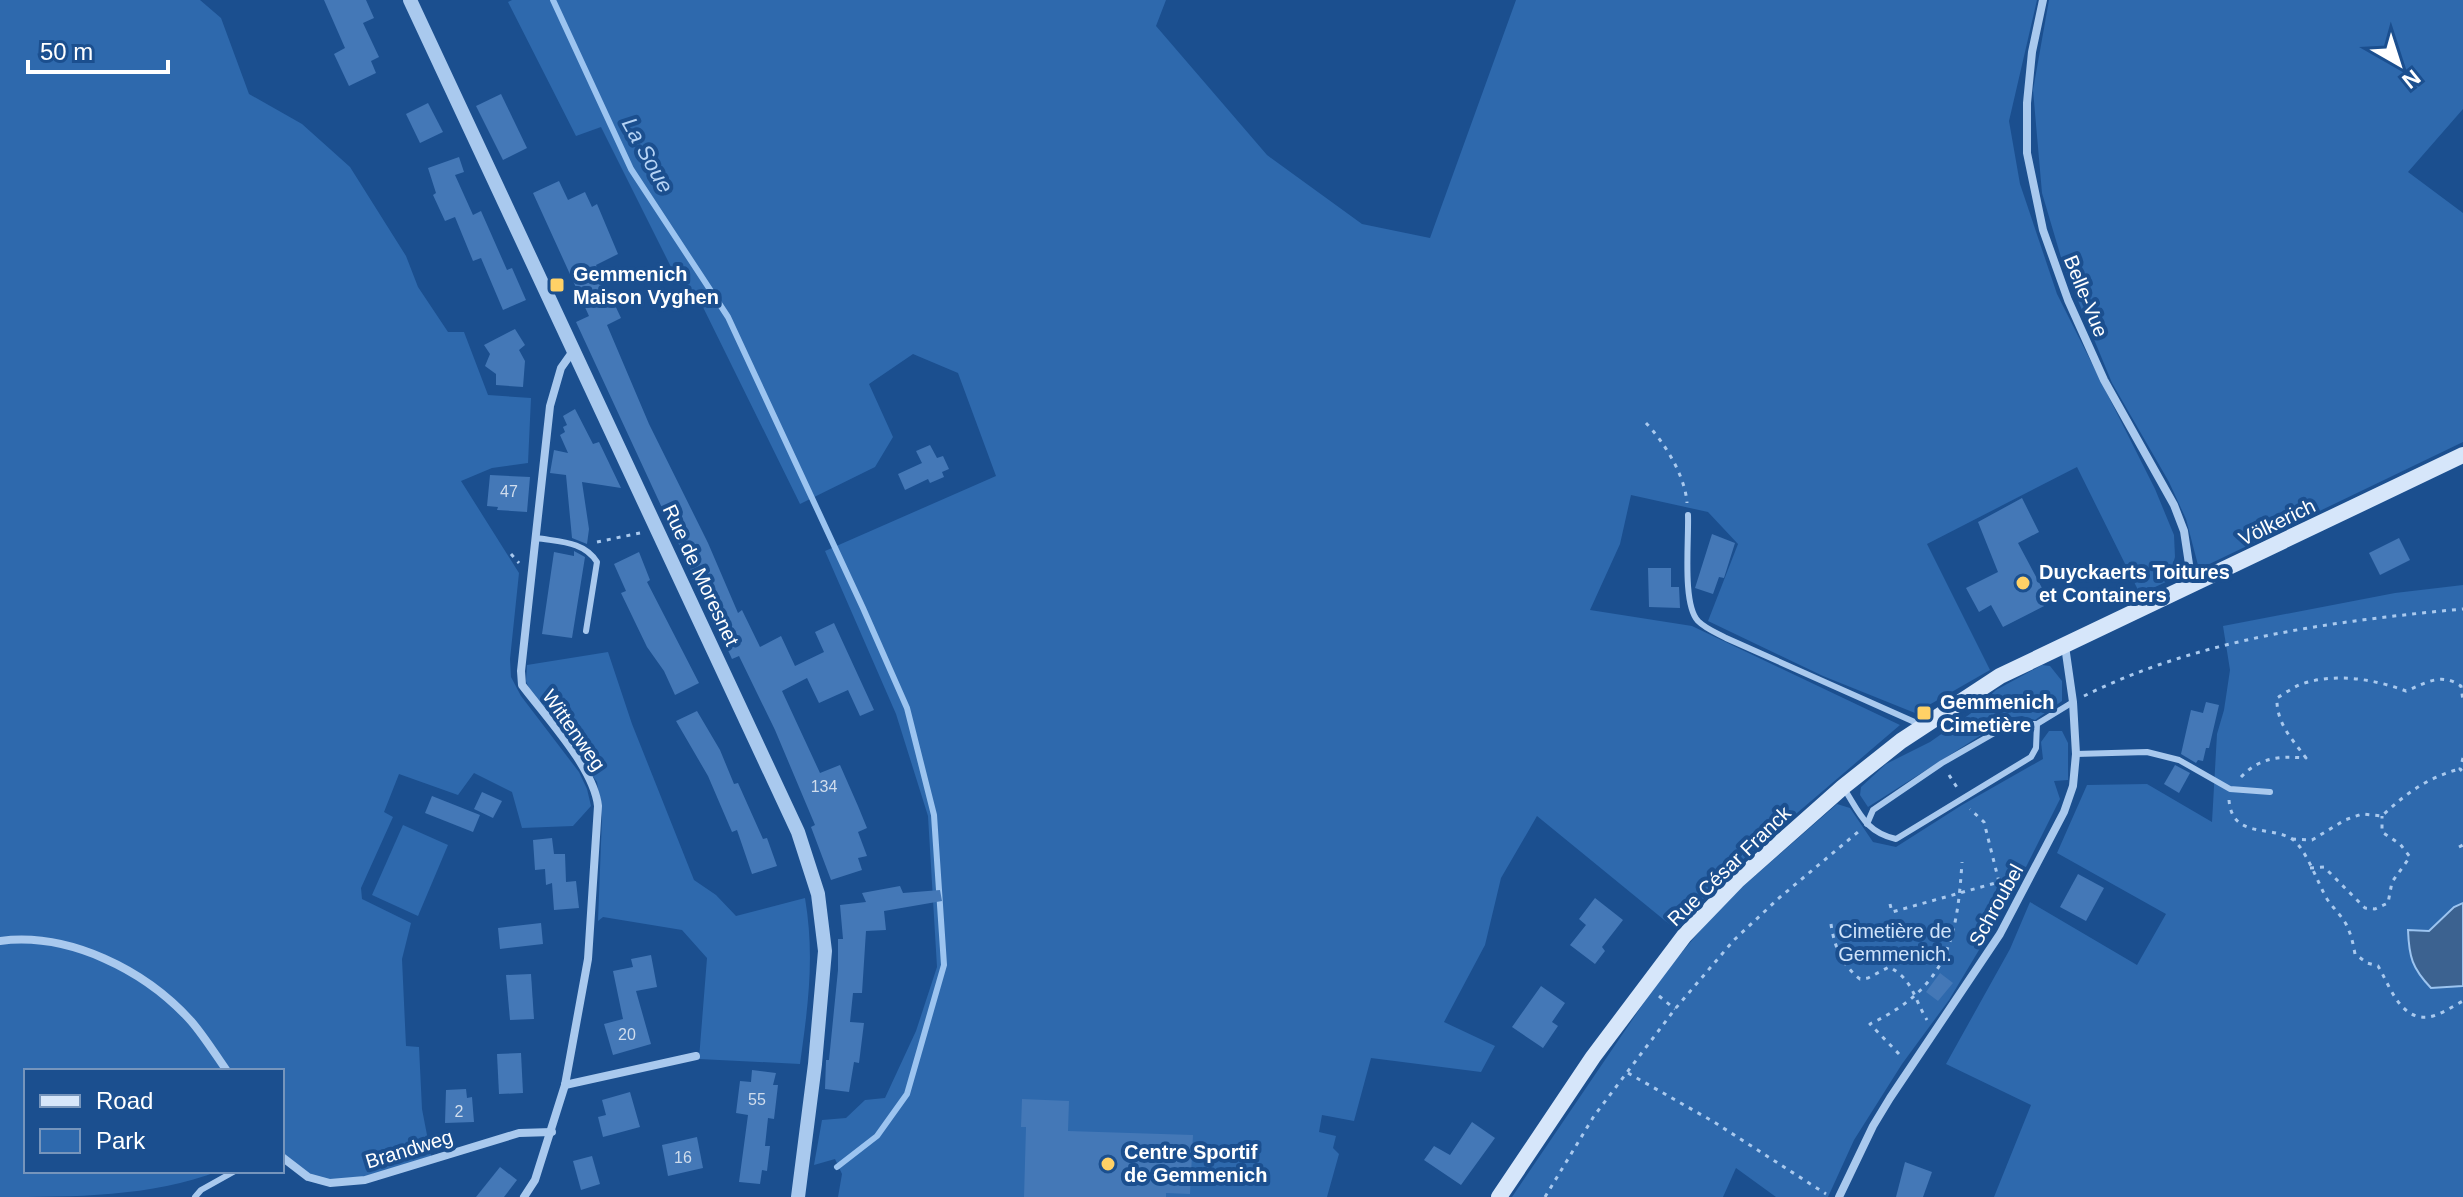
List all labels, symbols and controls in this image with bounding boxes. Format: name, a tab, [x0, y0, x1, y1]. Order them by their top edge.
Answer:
scale bar	[28, 24, 168, 74]
north arrow	[2359, 24, 2439, 104]
text: 50 m	[40, 38, 93, 65]
text: N	[2397, 64, 2425, 94]
water label: La Soue	[617, 113, 678, 197]
street label: Belle-Vue	[2060, 252, 2112, 340]
place label: Gemmenich Maison Vyghen	[573, 263, 719, 308]
marker: Gemmenich Maison Vyghen	[548, 276, 566, 294]
house number: 47	[500, 483, 518, 500]
street label: Völkerich	[2235, 494, 2319, 550]
street label: Rue de Moresnet	[659, 501, 744, 650]
place label: Duyckaerts Toitures et Containers	[2039, 561, 2230, 606]
marker: Duyckaerts Toitures et Containers	[2014, 574, 2032, 592]
street label: Wittenweg	[538, 685, 610, 775]
place label: Gemmenich Cimetière	[1940, 691, 2054, 736]
marker: Gemmenich Cimetière	[1915, 704, 1933, 722]
house number: 134	[811, 778, 837, 795]
street label: Rue César Franck	[1663, 801, 1796, 930]
street label: Schroubel	[1965, 860, 2027, 950]
park label: Cimetière de Gemmenich.	[1838, 920, 1952, 965]
house number: 20	[618, 1026, 636, 1043]
legend	[24, 1069, 284, 1173]
text: Road	[96, 1087, 153, 1114]
house number: 55	[748, 1091, 766, 1108]
house number: 2	[455, 1103, 464, 1120]
street label: Brandweg	[363, 1125, 455, 1173]
text: Park	[96, 1127, 146, 1154]
place label: Centre Sportif de Gemmenich	[1124, 1141, 1267, 1186]
house number: 16	[674, 1149, 692, 1166]
marker: Centre Sportif de Gemmenich	[1099, 1155, 1117, 1173]

